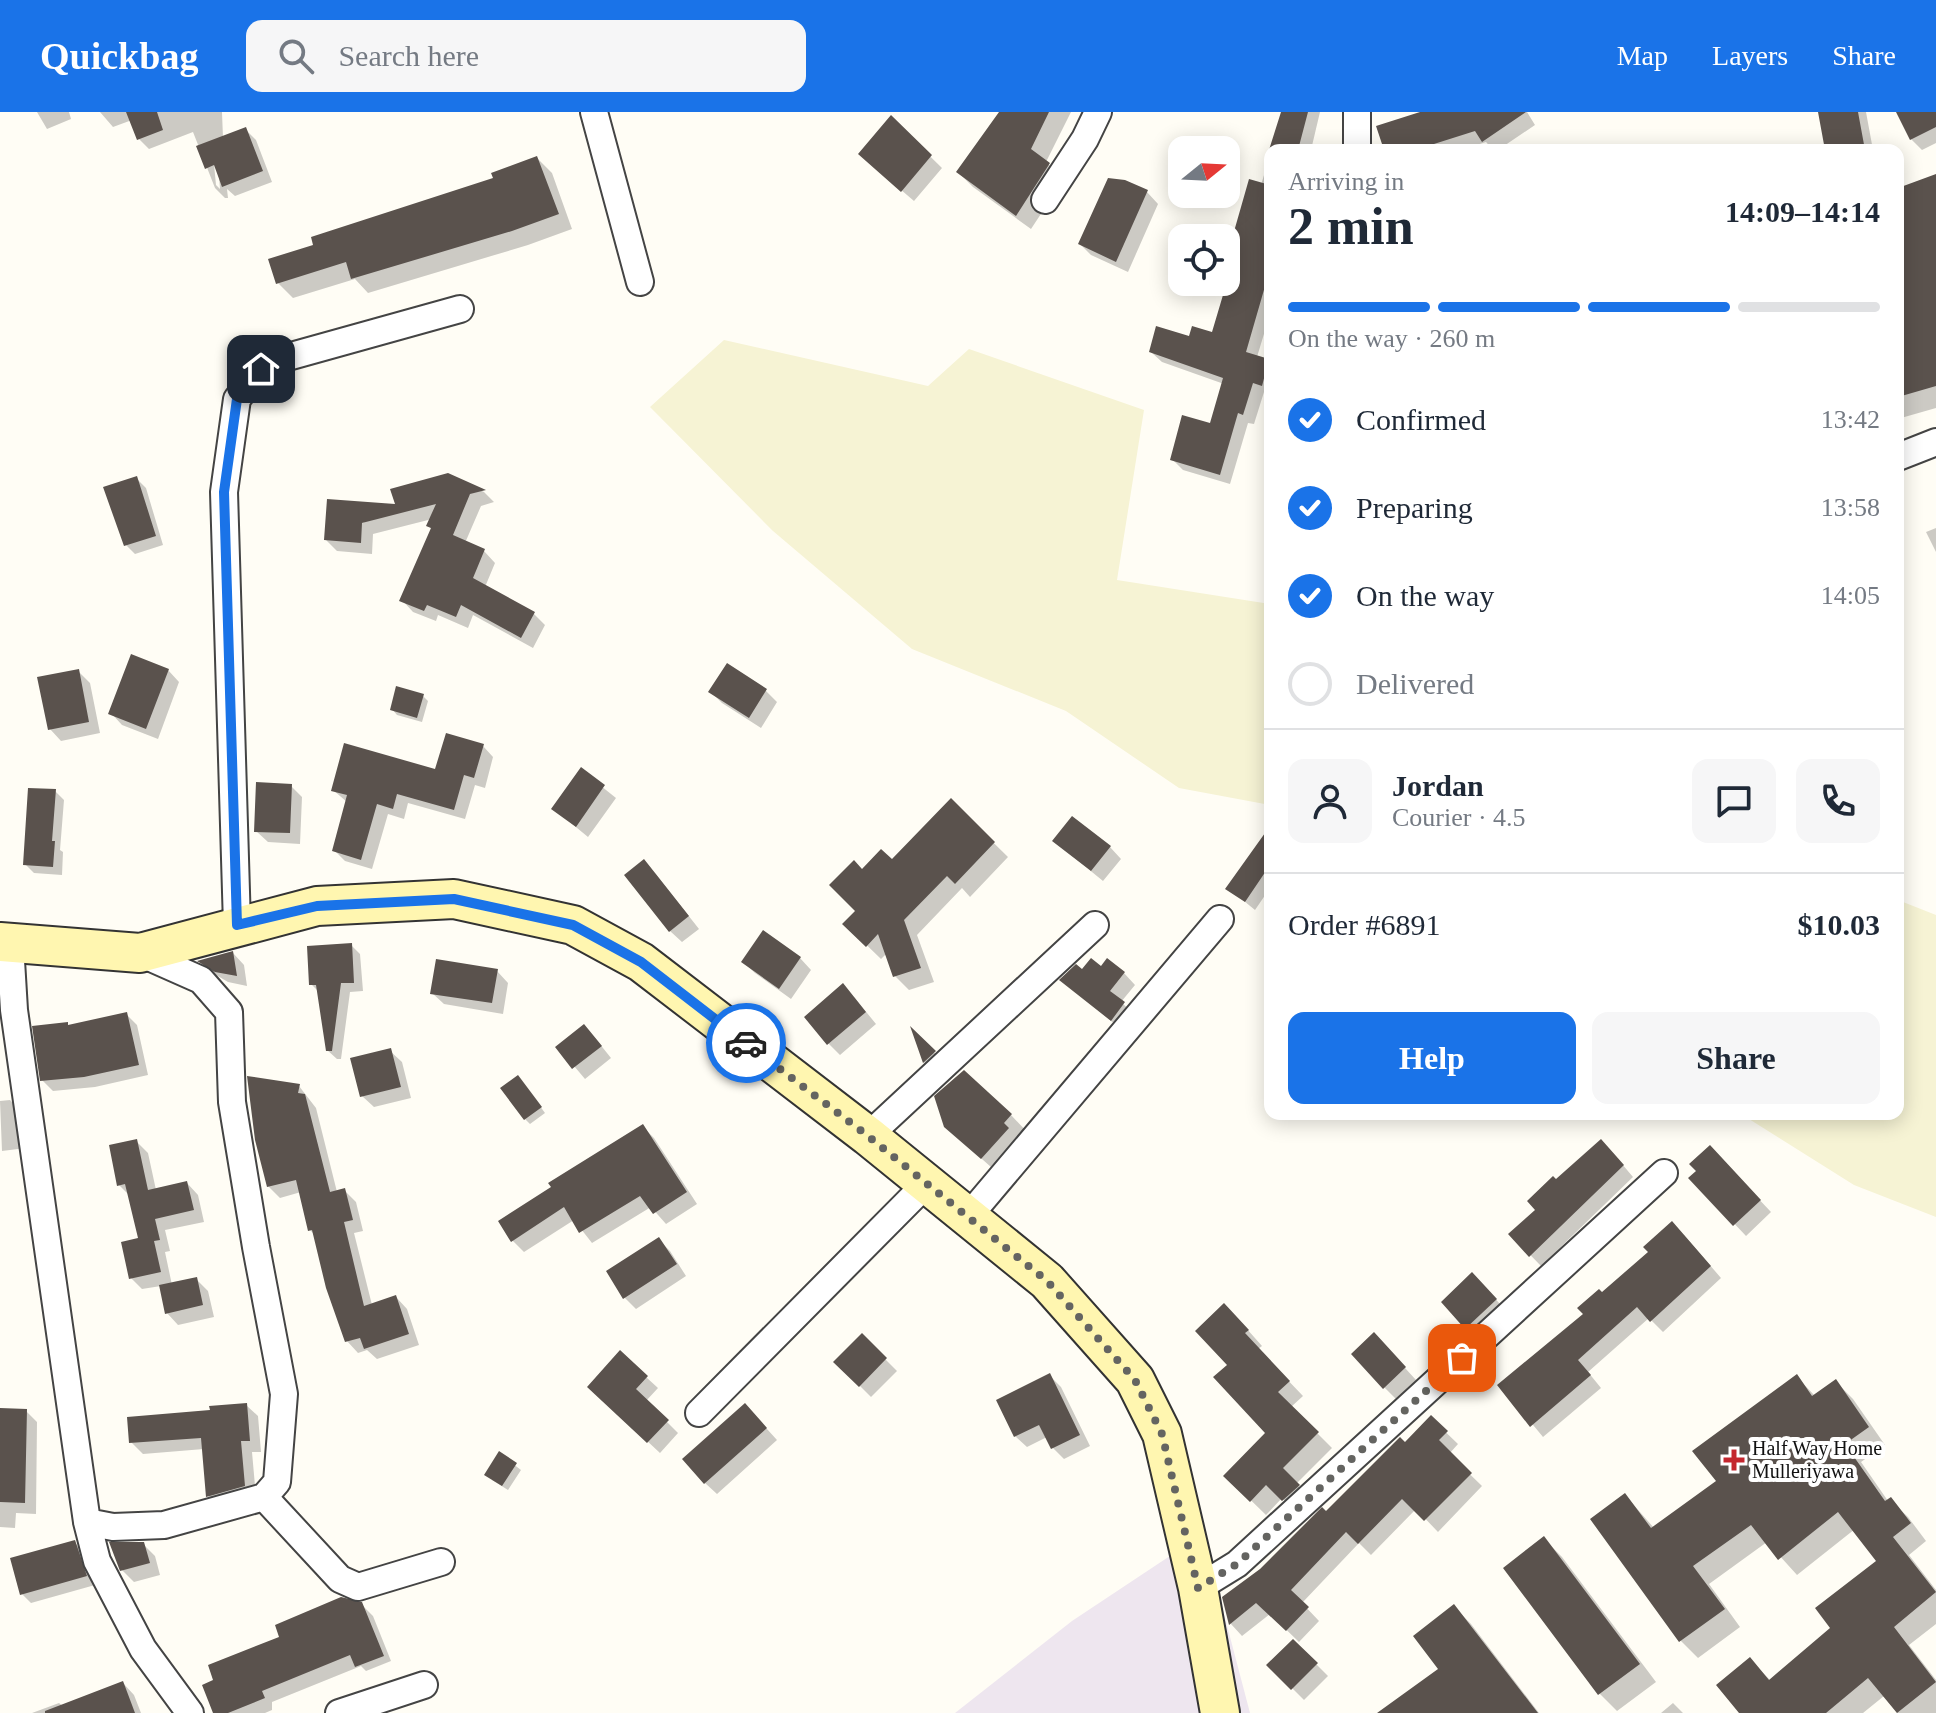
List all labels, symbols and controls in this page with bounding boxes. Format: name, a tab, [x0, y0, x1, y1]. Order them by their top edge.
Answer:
search box	[246, 20, 806, 92]
icon: search	[274, 34, 318, 78]
text: Quickbag	[40, 35, 198, 77]
text: Search here	[338, 39, 479, 72]
text: Map	[1617, 40, 1668, 71]
text: Layers	[1712, 40, 1788, 71]
text: Share	[1832, 40, 1896, 71]
north arrow	[1168, 136, 1240, 208]
map controls	[1168, 136, 1240, 296]
text: Arriving in	[1288, 167, 1404, 196]
text: 14:09–14:14	[1725, 195, 1880, 228]
text: 2 min	[1288, 198, 1414, 255]
button: locate	[1168, 224, 1240, 296]
text: On the way · 260 m	[1288, 324, 1495, 353]
pin	[227, 335, 295, 403]
icon: home	[239, 347, 283, 391]
icon: check	[1288, 398, 1332, 442]
text: Confirmed	[1356, 403, 1486, 436]
text: 13:42	[1821, 405, 1880, 434]
icon: check	[1288, 486, 1332, 530]
text: Preparing	[1356, 491, 1473, 524]
text: 13:58	[1821, 493, 1880, 522]
icon: check	[1288, 574, 1332, 618]
text: On the way	[1356, 579, 1494, 612]
text: 14:05	[1821, 581, 1880, 610]
text: Delivered	[1356, 667, 1474, 700]
button: person	[1288, 759, 1372, 843]
button: chat	[1692, 759, 1776, 843]
button: phone	[1796, 759, 1880, 843]
text: Jordan	[1392, 769, 1484, 802]
text: Courier · 4.5	[1392, 803, 1526, 832]
text: Order #6891	[1288, 908, 1440, 941]
text: $10.03	[1798, 908, 1880, 941]
courier	[706, 1003, 786, 1083]
button: Help	[1288, 1012, 1576, 1104]
button: Share	[1592, 1012, 1880, 1104]
icon: car	[724, 1021, 768, 1065]
pin	[1428, 1324, 1496, 1392]
icon: bag	[1440, 1336, 1484, 1380]
place label: Half Way Home Mulleriyawa	[1752, 1437, 1882, 1483]
marker: Half Way Home Mulleriyawa	[1723, 1449, 1745, 1471]

